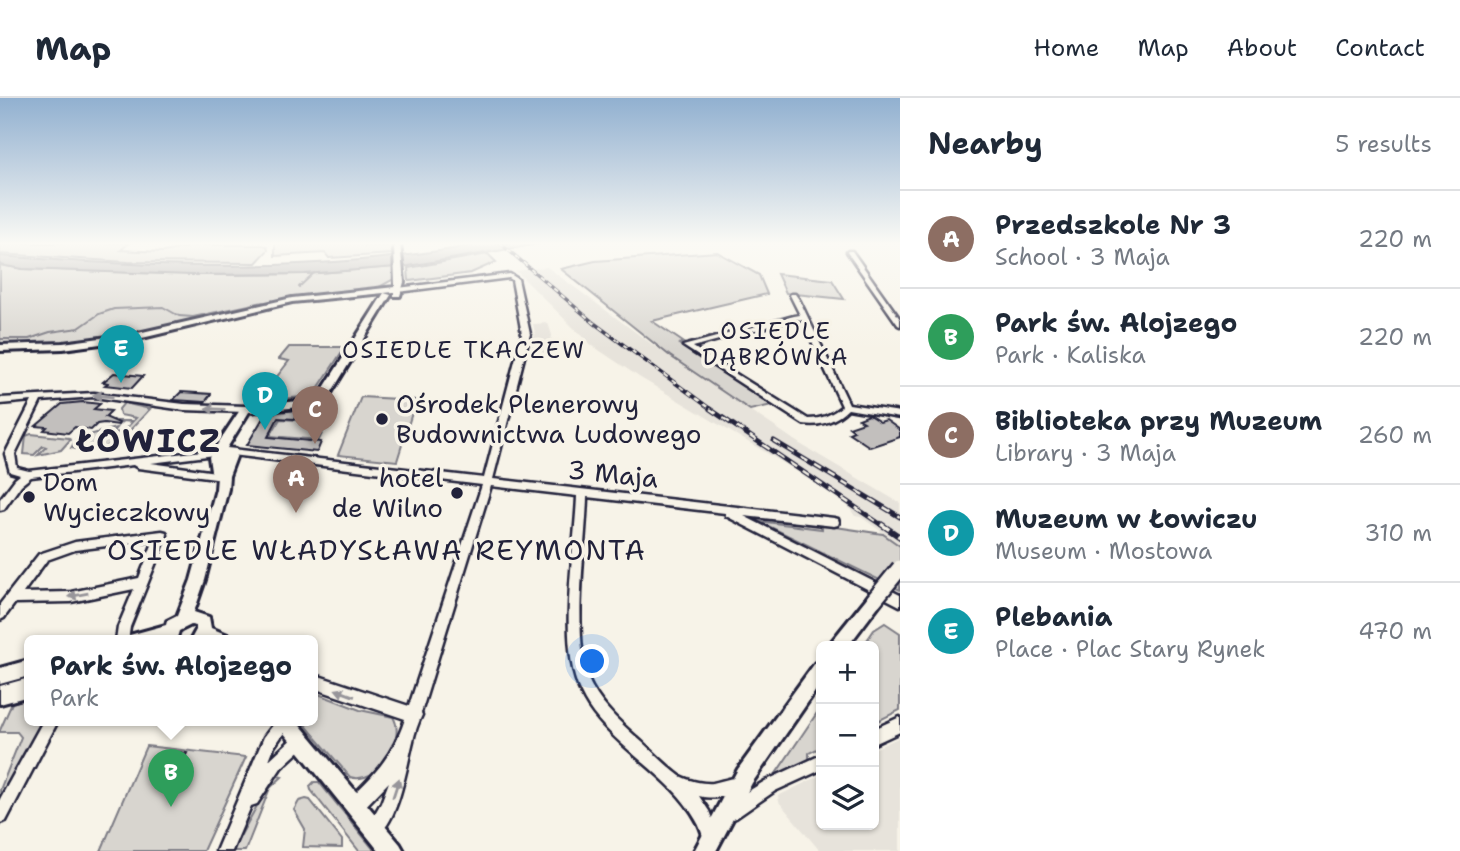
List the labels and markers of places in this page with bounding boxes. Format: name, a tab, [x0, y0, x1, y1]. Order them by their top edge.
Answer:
pin: E	[98, 325, 144, 383]
pin: D	[242, 372, 288, 430]
pin: C	[292, 386, 338, 444]
place label: Ośrodek Plenerowy Budownictwa Ludowego	[396, 386, 702, 451]
marker: Ośrodek Plenerowy Budownictwa Ludowego	[374, 411, 390, 427]
pin: A	[273, 455, 319, 513]
place label: hotel de Wilno	[332, 460, 443, 525]
place label: Dom Wycieczkowy	[43, 464, 210, 529]
marker: hotel de Wilno	[449, 485, 465, 501]
marker: Dom Wycieczkowy	[21, 489, 37, 505]
pin: B	[148, 749, 194, 807]

